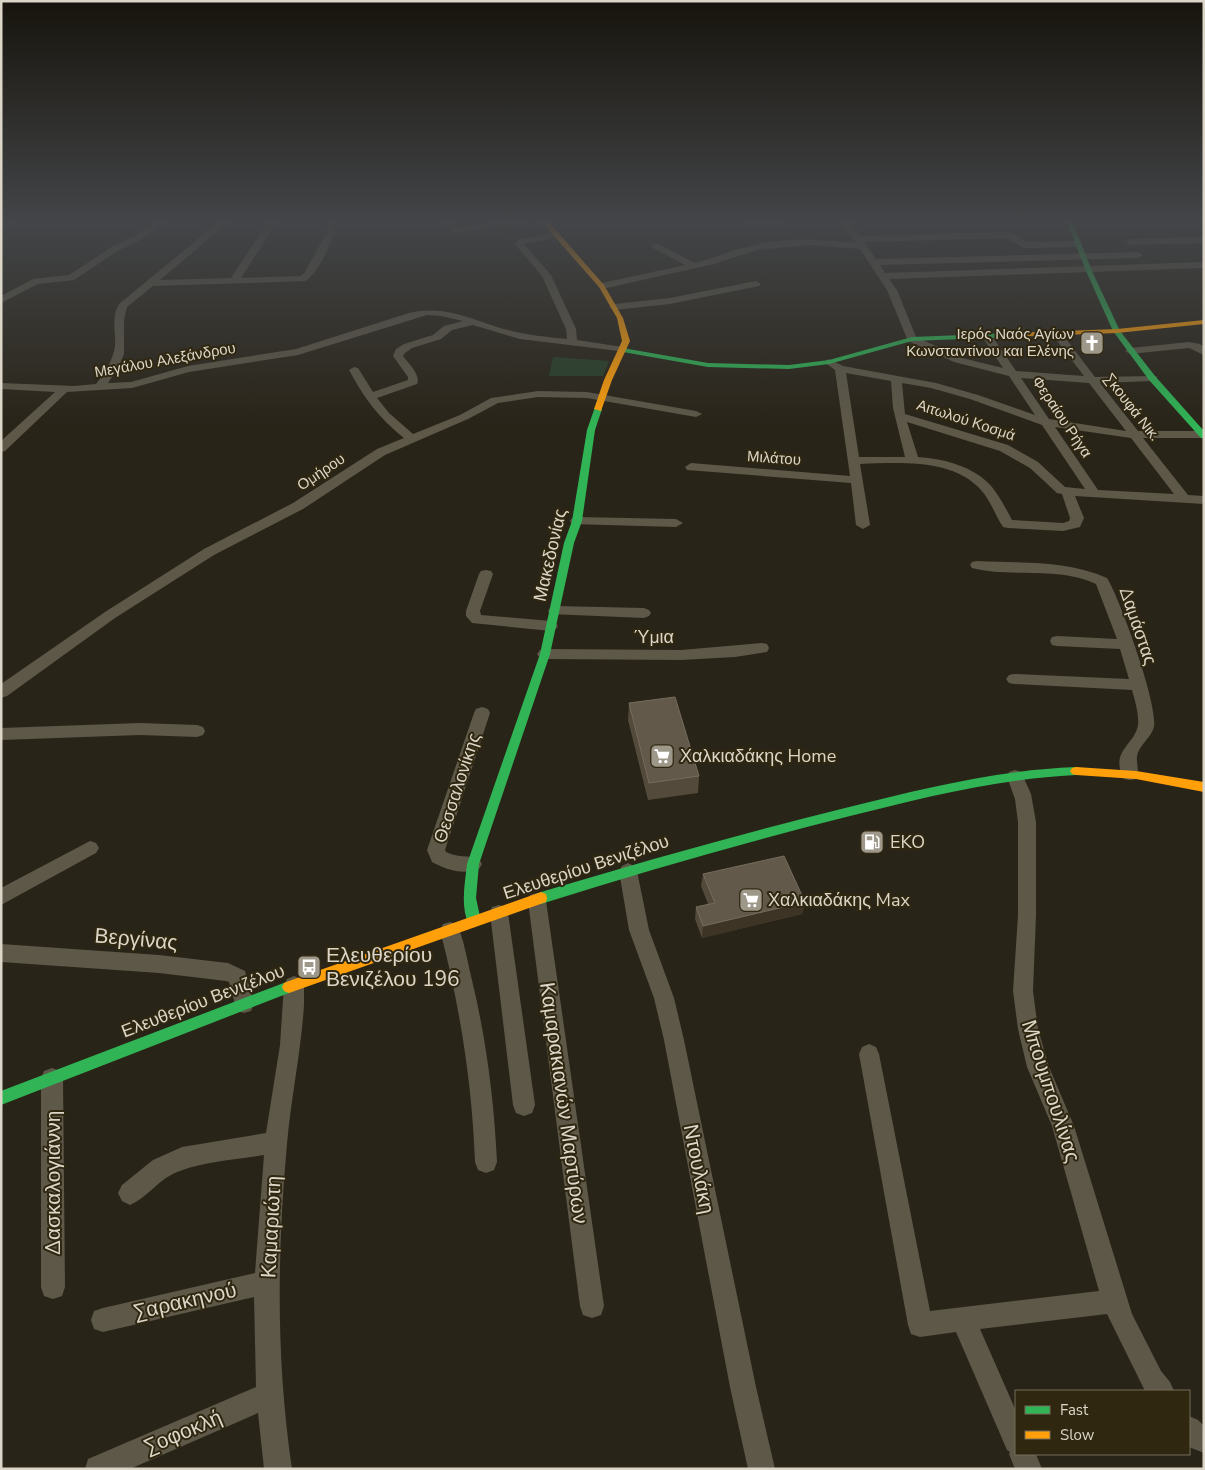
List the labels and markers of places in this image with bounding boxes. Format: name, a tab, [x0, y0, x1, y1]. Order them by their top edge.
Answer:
place label: Ιερός Ναός Αγίων Κωνσταντίνου και Ελένης	[906, 324, 1074, 361]
church icon: Ιερός Ναός Αγίων Κωνσταντίνου και Ελένης	[1079, 330, 1105, 356]
supermarket icon: Χαλκιαδάκης Home	[649, 743, 675, 769]
place label: Χαλκιαδάκης Home	[680, 744, 836, 768]
fuel station icon: EKO	[859, 829, 885, 855]
place label: EKO	[890, 830, 925, 854]
supermarket icon: Χαλκιαδάκης Max	[738, 887, 764, 913]
place label: Χαλκιαδάκης Max	[768, 888, 910, 912]
place label: Ελευθερίου Βενιζέλου 196	[326, 941, 460, 993]
bus stop icon: Ελευθερίου Βενιζέλου 196	[296, 954, 322, 980]

